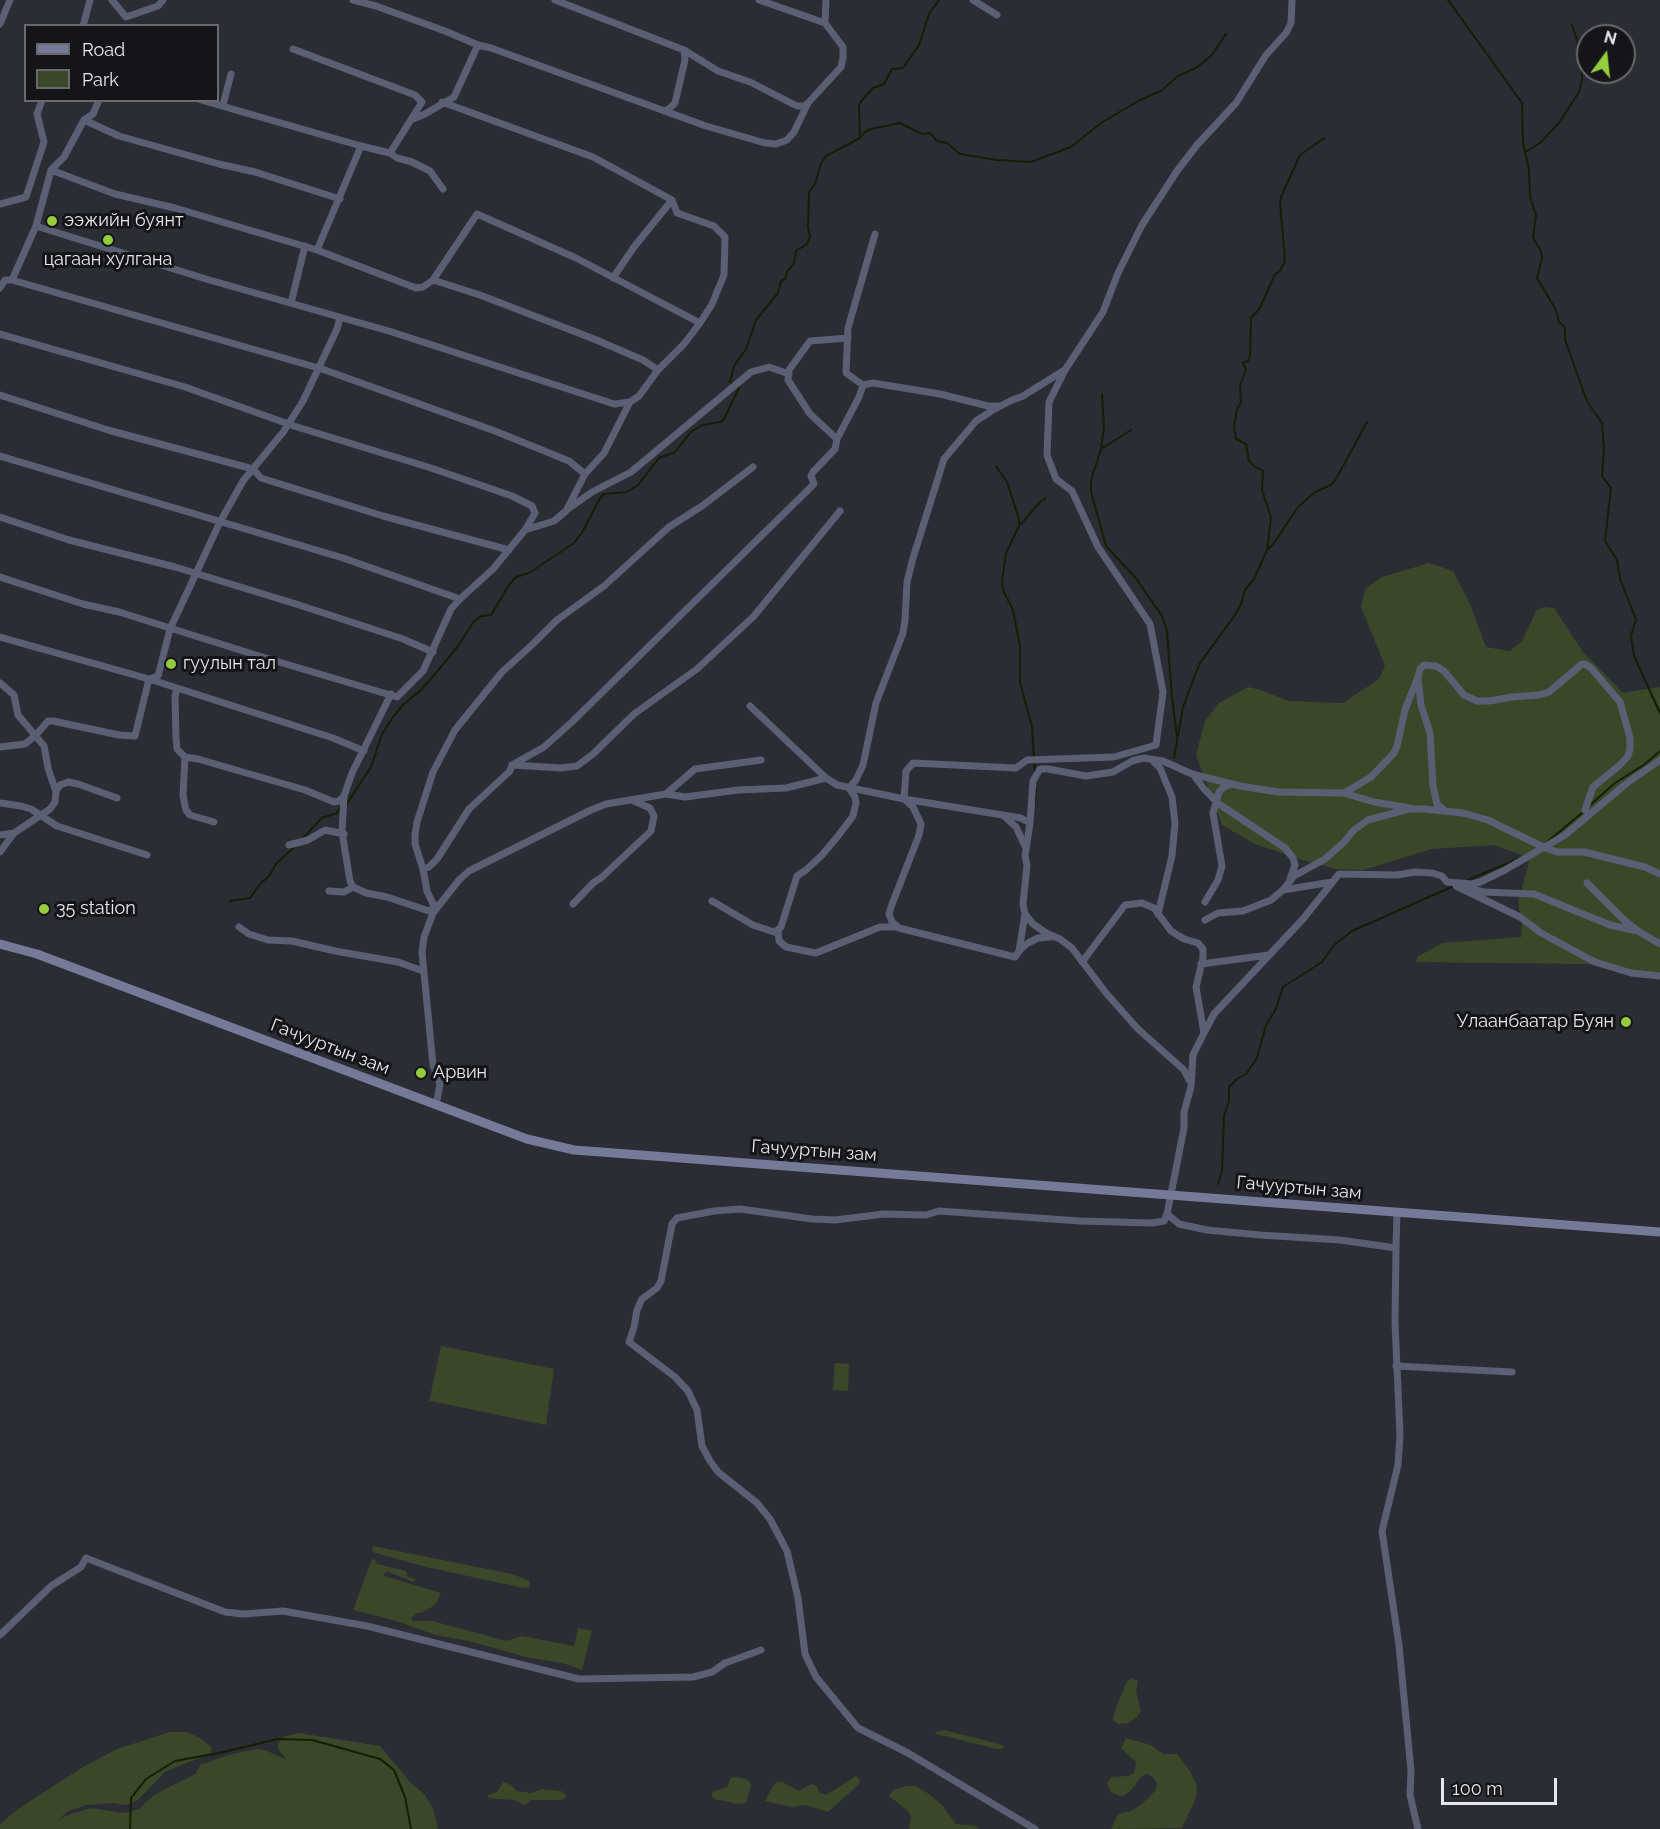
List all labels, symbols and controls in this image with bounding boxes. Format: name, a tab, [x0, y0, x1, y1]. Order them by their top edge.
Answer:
legend	[24, 24, 219, 102]
north arrow	[1576, 24, 1636, 84]
text: N	[1602, 27, 1619, 49]
text: Road	[82, 39, 125, 60]
text: Park	[82, 69, 119, 90]
place label: ээжийн буянт	[64, 210, 183, 232]
marker: ээжийн буянт	[45, 214, 59, 228]
marker: цагаан хулгана	[101, 233, 115, 247]
place label: цагаан хулгана	[44, 249, 172, 271]
place label: гуулын тал	[183, 653, 276, 675]
marker: гуулын тал	[164, 657, 178, 671]
place label: 35 station	[56, 898, 136, 920]
marker: 35 station	[37, 902, 51, 916]
place label: Улаанбаатар Буян	[1457, 1011, 1614, 1033]
street label: Гачууртын зам	[268, 1014, 392, 1080]
marker: Улаанбаатар Буян	[1619, 1015, 1633, 1029]
place label: Арвин	[433, 1062, 487, 1084]
marker: Арвин	[414, 1066, 428, 1080]
street label: Гачууртын зам	[751, 1136, 877, 1166]
street label: Гачууртын зам	[1236, 1172, 1362, 1204]
scale bar	[1444, 1766, 1560, 1804]
text: 100 m	[1452, 1778, 1503, 1799]

